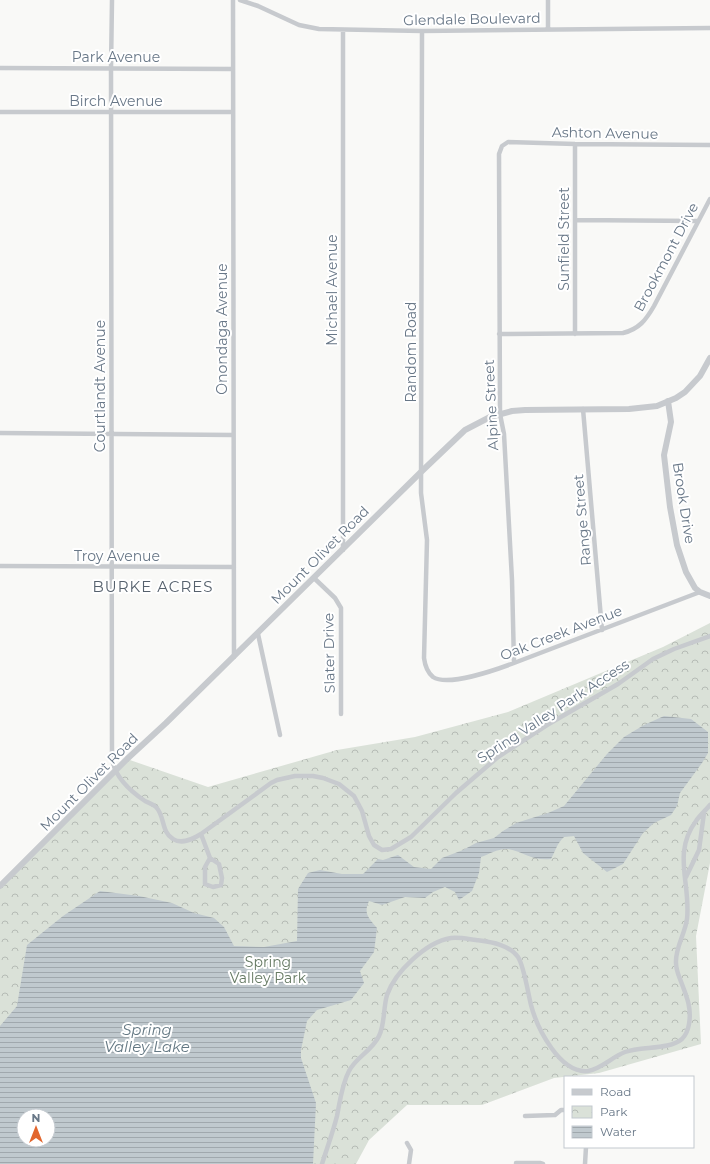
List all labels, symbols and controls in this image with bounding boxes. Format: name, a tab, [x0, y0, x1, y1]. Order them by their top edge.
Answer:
street label: Glendale Boulevard	[403, 9, 541, 29]
street label: Park Avenue	[72, 48, 160, 66]
street label: Birch Avenue	[69, 92, 163, 110]
street label: Ashton Avenue	[552, 123, 658, 143]
street label: Sunfield Street	[555, 187, 573, 291]
street label: Brookmont Drive	[630, 199, 702, 315]
street label: Michael Avenue	[323, 234, 341, 346]
street label: Onondaga Avenue	[213, 263, 231, 395]
street label: Random Road	[402, 301, 420, 403]
street label: Courtlandt Avenue	[91, 320, 109, 452]
street label: Alpine Street	[480, 359, 502, 451]
street label: Brook Drive	[669, 461, 699, 545]
street label: Range Street	[569, 473, 595, 567]
street label: Mount Olivet Road	[267, 502, 373, 608]
street label: Troy Avenue	[74, 547, 160, 565]
district label: BURKE ACRES	[92, 577, 214, 596]
street label: Oak Creek Avenue	[497, 601, 625, 665]
street label: Slater Drive	[319, 613, 339, 693]
street label: Spring Valley Park Access	[474, 655, 633, 767]
street label: Mount Olivet Road	[36, 729, 142, 835]
park label: Spring Valley Park	[230, 953, 307, 987]
water label: Spring Valley Lake	[104, 1020, 190, 1056]
legend	[564, 1076, 694, 1148]
text: Road	[600, 1084, 631, 1099]
text: Park	[600, 1104, 628, 1119]
north arrow	[16, 1108, 56, 1148]
text: N	[32, 1111, 40, 1125]
text: Water	[600, 1124, 637, 1139]

